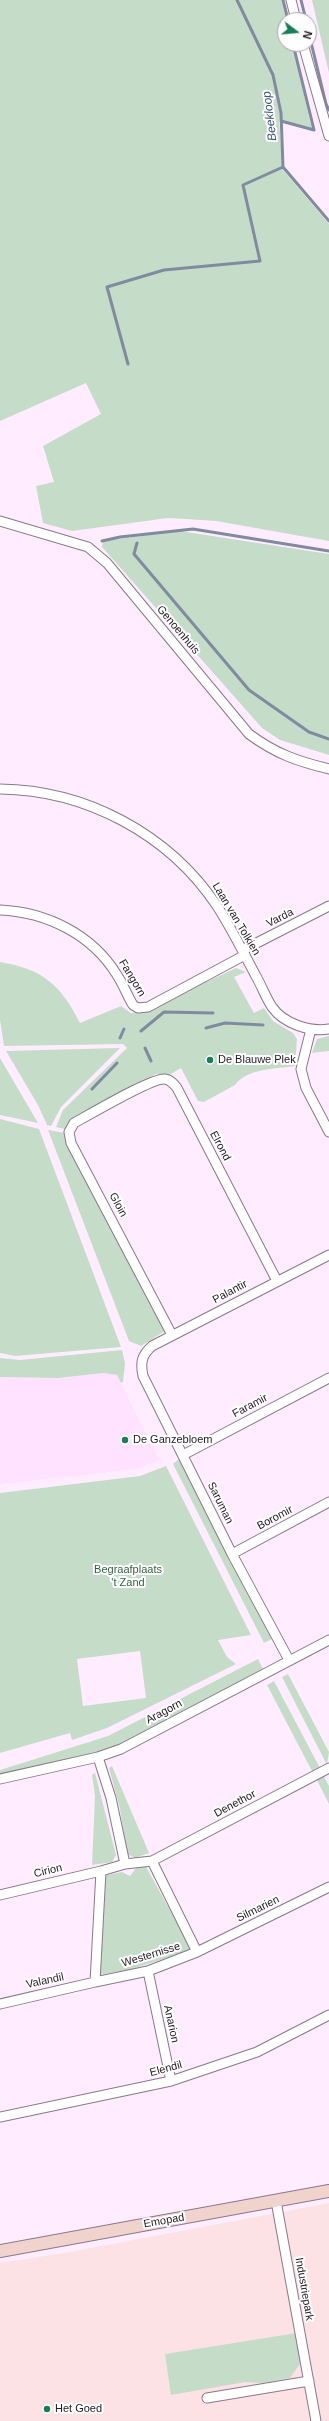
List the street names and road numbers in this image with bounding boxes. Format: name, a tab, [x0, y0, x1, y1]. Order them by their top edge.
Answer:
street label: Genoenhuis	[154, 603, 202, 657]
street label: Laan van Tolkien	[209, 880, 263, 958]
street label: Varda	[264, 906, 296, 930]
street label: Fangorn	[116, 957, 148, 999]
street label: Elrond	[207, 1129, 233, 1163]
street label: Gloin	[106, 1191, 130, 1219]
street label: Palantir	[210, 1277, 250, 1307]
street label: Faramir	[230, 1391, 270, 1421]
street label: Saruman	[204, 1480, 236, 1526]
street label: Boromir	[255, 1503, 295, 1533]
street label: Aragorn	[144, 1697, 184, 1727]
street label: Denethor	[212, 1788, 258, 1820]
street label: Cirion	[33, 1861, 63, 1881]
street label: Silmarien	[235, 1893, 281, 1925]
street label: Westernisse	[120, 1940, 182, 1970]
street label: Valandil	[25, 1971, 65, 1991]
street label: Anarion	[161, 2004, 181, 2044]
street label: Elendil	[148, 2058, 184, 2080]
street label: Emopad	[143, 2211, 185, 2231]
street label: Industriepark	[292, 2257, 316, 2321]

